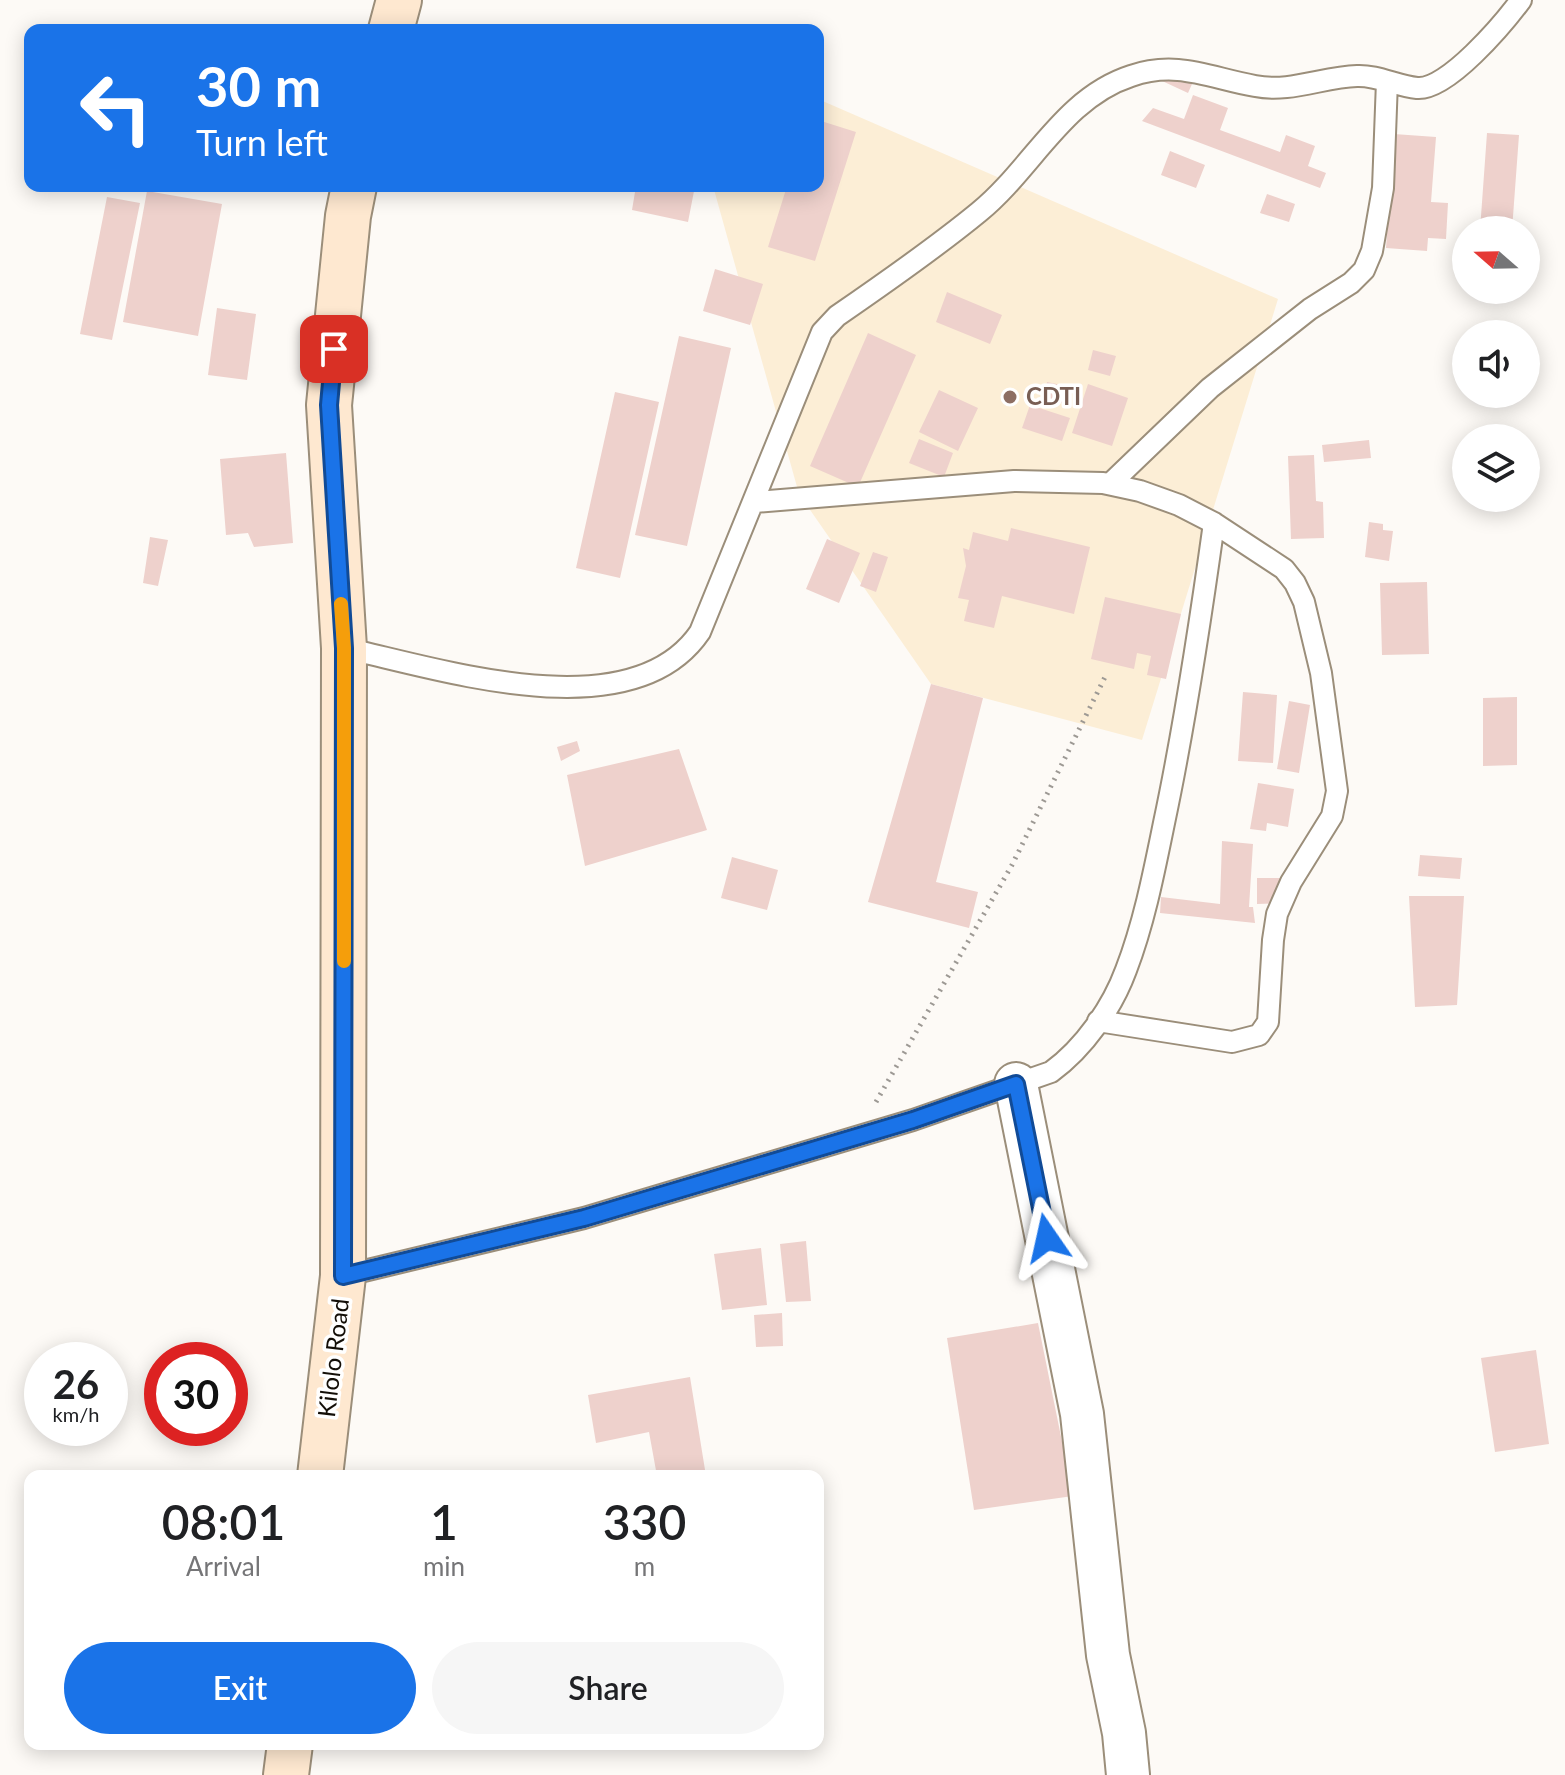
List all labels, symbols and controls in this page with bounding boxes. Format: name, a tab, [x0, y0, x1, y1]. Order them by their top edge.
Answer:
text: 30 m	[196, 52, 321, 119]
icon: left	[64, 56, 168, 160]
text: Turn left	[196, 120, 328, 164]
north arrow	[1452, 216, 1540, 304]
map controls	[1452, 216, 1540, 512]
pin	[300, 315, 368, 383]
button: sound	[1452, 320, 1540, 408]
icon: arrive	[312, 327, 356, 371]
place label: CDTI	[1026, 381, 1081, 410]
marker: CDTI	[1001, 388, 1019, 406]
button: layers	[1452, 424, 1540, 512]
position arrow	[1005, 1196, 1089, 1280]
street label: Kilolo Road	[311, 1297, 354, 1419]
speed limit sign: 30	[144, 1342, 248, 1446]
text: 26	[53, 1360, 99, 1408]
text: km/h	[53, 1402, 99, 1426]
text: 08:01	[162, 1493, 285, 1550]
text: 1	[430, 1493, 458, 1550]
text: 330	[603, 1493, 686, 1550]
text: Arrival	[186, 1550, 261, 1582]
text: min	[423, 1550, 465, 1582]
text: m	[634, 1550, 655, 1582]
button: Exit	[64, 1642, 416, 1734]
button: Share	[432, 1642, 784, 1734]

